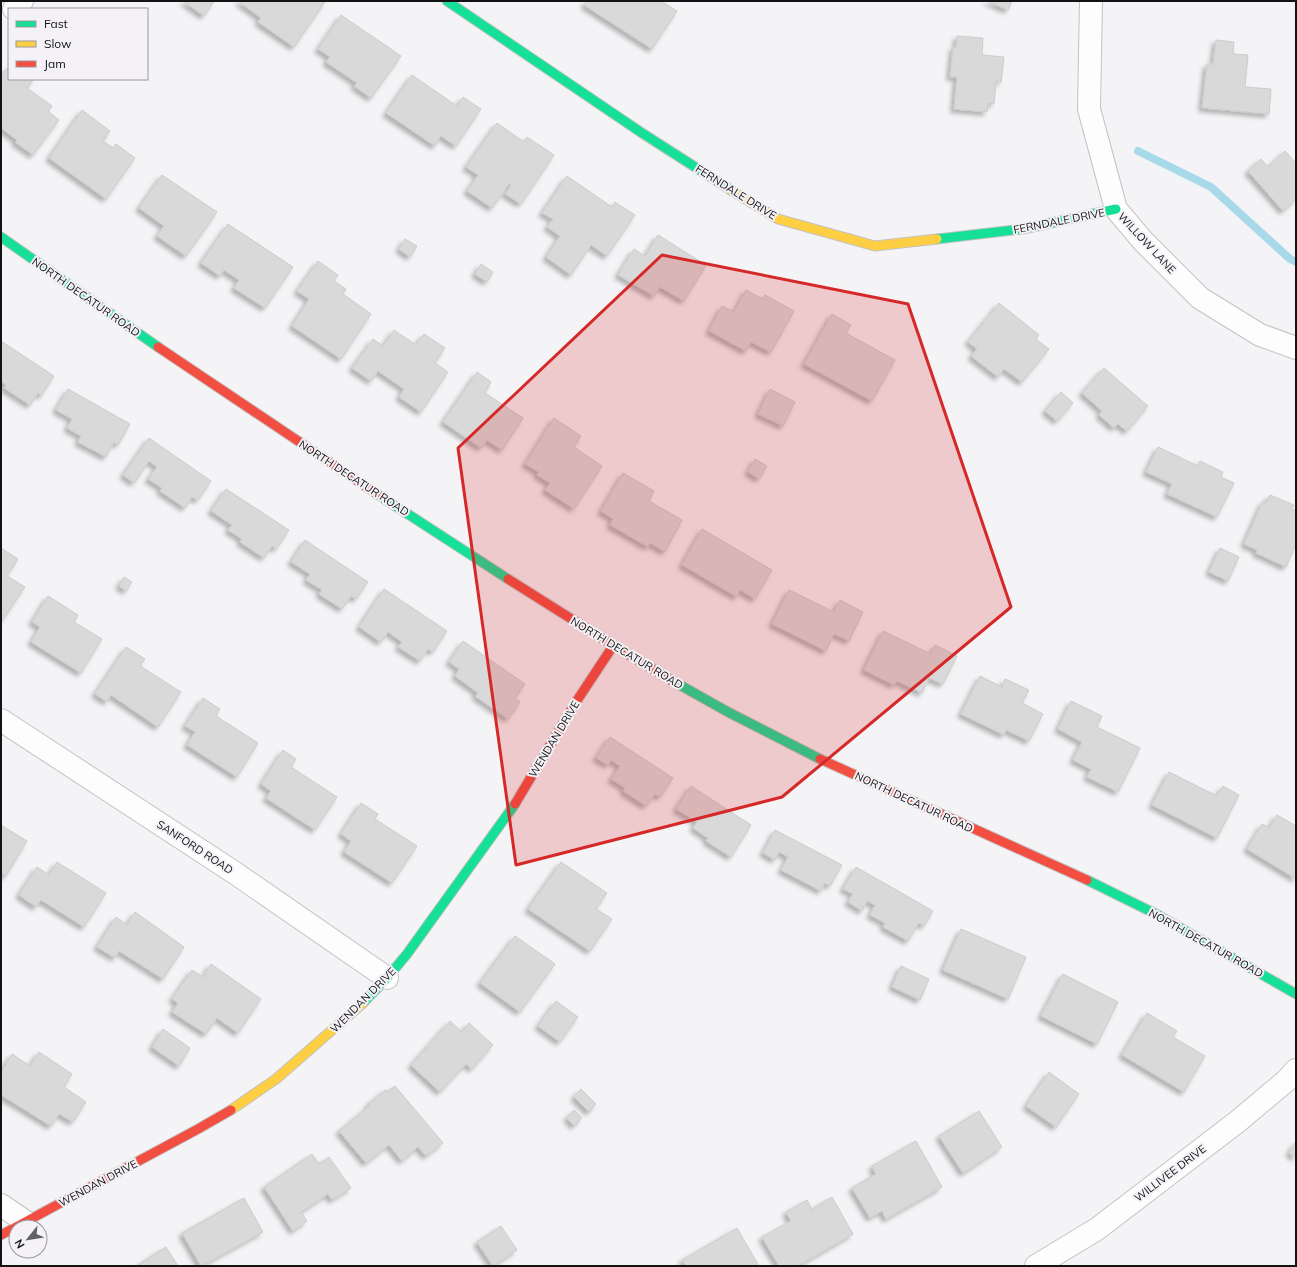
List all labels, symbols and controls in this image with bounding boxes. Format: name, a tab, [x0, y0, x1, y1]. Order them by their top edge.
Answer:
legend	[8, 8, 148, 80]
text: Fast	[44, 16, 68, 31]
text: Slow	[44, 36, 72, 51]
text: Jam	[44, 56, 66, 71]
street label: FERNDALE DRIVE	[693, 161, 779, 223]
street label: FERNDALE DRIVE	[1012, 205, 1106, 237]
street label: WILLOW LANE	[1115, 209, 1179, 277]
street label: NORTH DECATUR ROAD	[29, 254, 143, 340]
street label: NORTH DECATUR ROAD	[296, 437, 412, 519]
street label: NORTH DECATUR ROAD	[568, 614, 686, 692]
street label: WENDAN DRIVE	[526, 698, 582, 780]
street label: NORTH DECATUR ROAD	[853, 768, 975, 836]
street label: SANFORD ROAD	[154, 817, 236, 877]
street label: NORTH DECATUR ROAD	[1146, 906, 1266, 980]
street label: WENDAN DRIVE	[327, 964, 399, 1036]
street label: WILLIVEE DRIVE	[1131, 1141, 1209, 1205]
street label: WENDAN DRIVE	[56, 1156, 140, 1210]
north arrow	[8, 1219, 48, 1259]
text: N	[11, 1237, 27, 1251]

